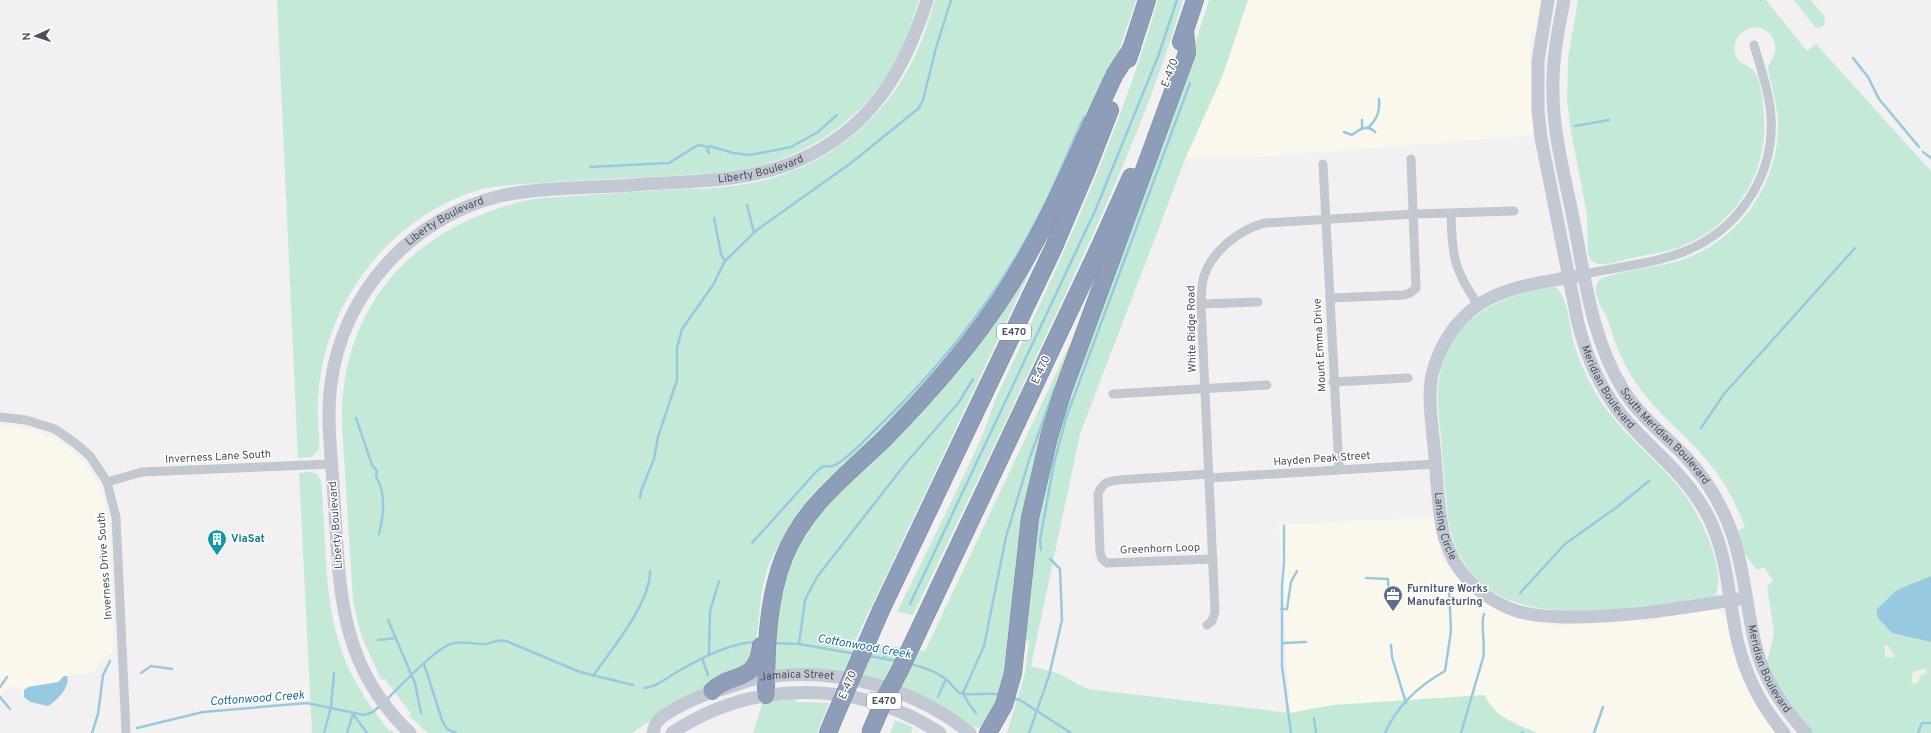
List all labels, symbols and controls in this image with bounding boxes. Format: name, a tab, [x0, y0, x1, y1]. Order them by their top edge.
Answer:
north arrow	[16, 16, 56, 56]
text: N	[20, 32, 34, 41]
street label: E-470	[1158, 57, 1182, 89]
street label: Liberty Boulevard	[717, 152, 806, 187]
street label: Liberty Boulevard	[403, 194, 486, 249]
street label: White Ridge Road	[1184, 285, 1200, 373]
street label: Mount Emma Drive	[1311, 298, 1329, 392]
road number: E470	[997, 324, 1031, 340]
street label: Meridian Boulevard	[1578, 343, 1638, 432]
street label: E-470	[1028, 353, 1054, 387]
street label: South Meridian Boulevard	[1617, 385, 1713, 487]
street label: Inverness Lane South	[165, 447, 271, 467]
street label: Hayden Peak Street	[1273, 449, 1371, 469]
street label: Liberty Boulevard	[326, 481, 346, 569]
street label: Lansing Circle	[1431, 492, 1460, 563]
street label: Inverness Drive South	[94, 512, 116, 620]
building icon: ViaSat	[206, 528, 228, 556]
place label: ViaSat	[231, 532, 265, 546]
street label: Greenhorn Loop	[1120, 541, 1200, 557]
place label: Furniture Works Manufacturing	[1407, 582, 1488, 609]
office icon: Furniture Works Manufacturing	[1382, 584, 1404, 612]
street label: Meridian Boulevard	[1744, 624, 1794, 716]
water label: Cottonwood Creek	[816, 631, 913, 663]
street label: Jamaica Street	[759, 668, 835, 685]
street label: E-470	[836, 668, 860, 702]
water label: Cottonwood Creek	[209, 688, 306, 710]
road number: E470	[867, 693, 901, 709]

